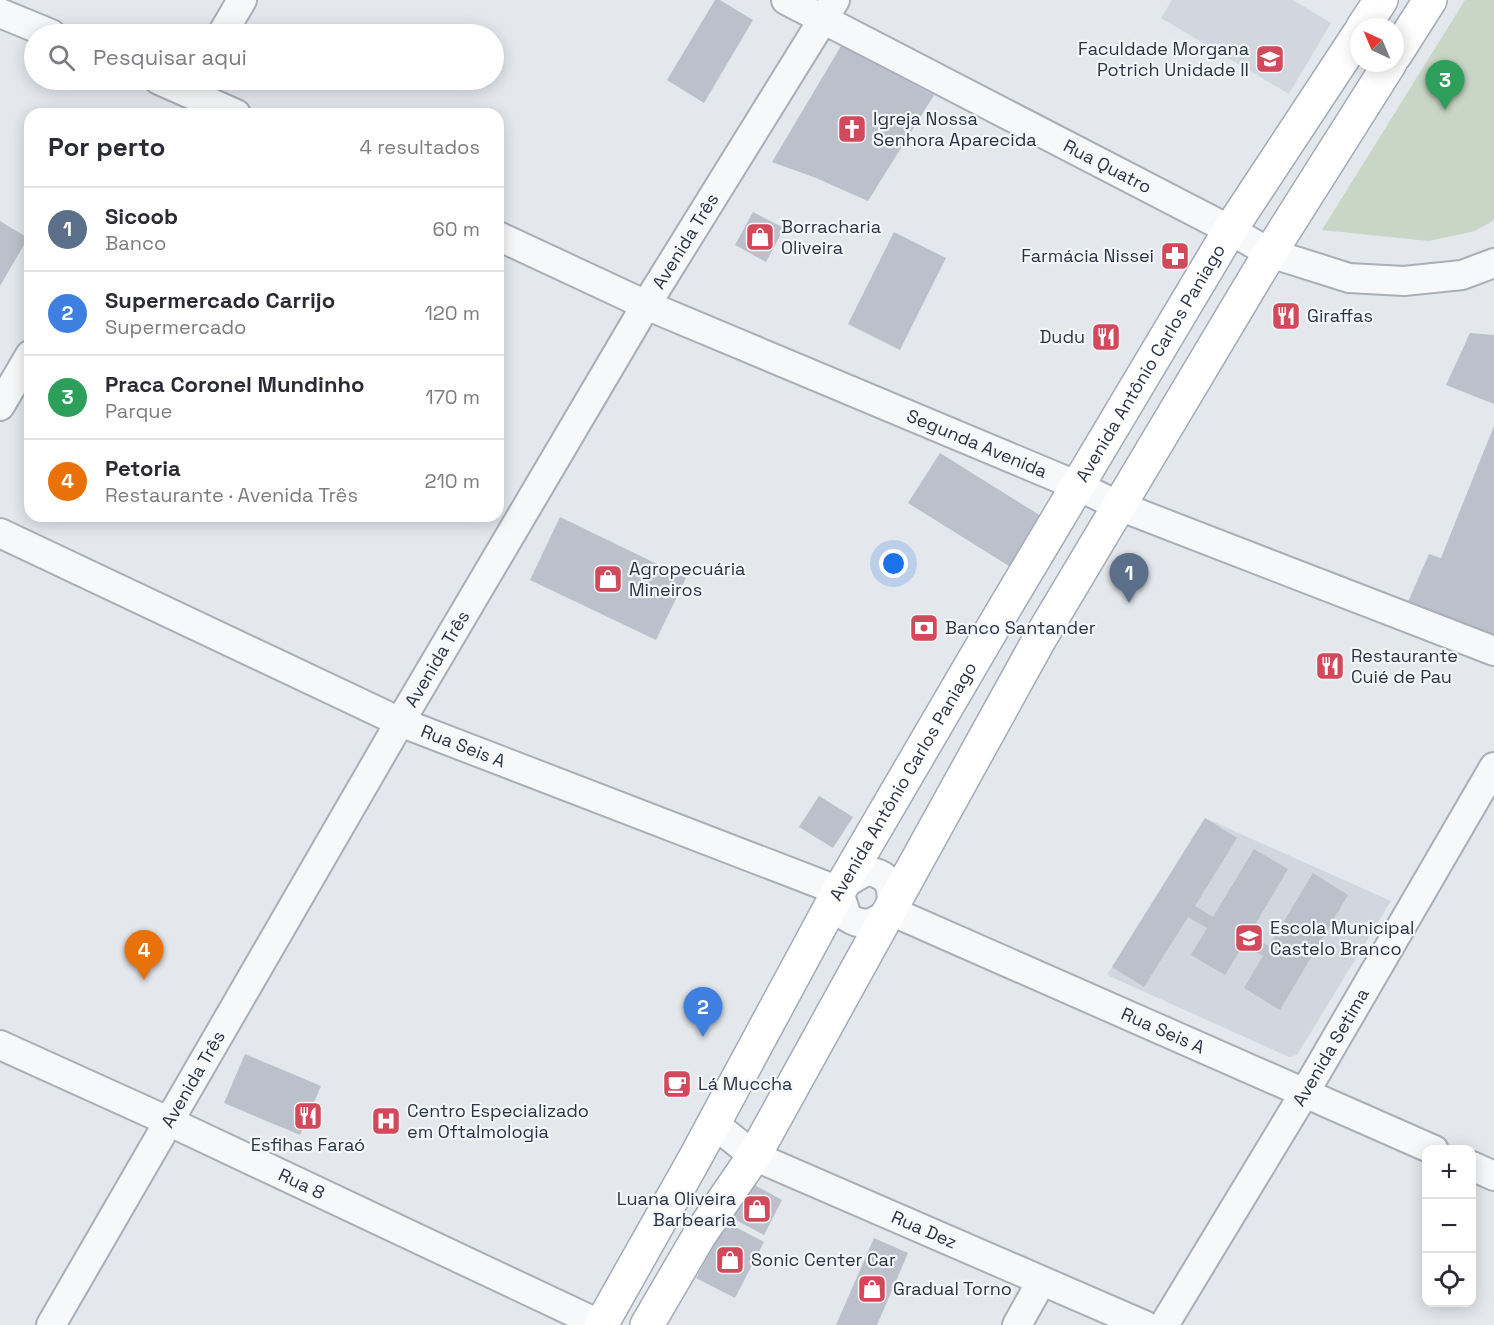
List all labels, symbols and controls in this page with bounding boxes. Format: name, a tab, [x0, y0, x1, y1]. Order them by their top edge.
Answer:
north arrow	[1350, 18, 1404, 72]
search box	[24, 24, 504, 90]
place label: Faculdade Morgana Potrich Unidade II	[1078, 37, 1249, 81]
icon: search	[45, 41, 78, 74]
text: Pesquisar aqui	[93, 43, 247, 71]
school or university icon: Faculdade Morgana Potrich Unidade II	[1254, 43, 1286, 75]
pin: 3	[1426, 60, 1464, 110]
place label: Igreja Nossa Senhora Aparecida	[873, 107, 1037, 151]
church icon: Igreja Nossa Senhora Aparecida	[836, 113, 868, 145]
text: Por perto	[48, 130, 165, 164]
text: 4 resultados	[360, 134, 480, 160]
street label: Rua Quatro	[1060, 134, 1156, 198]
street label: Avenida Três	[647, 189, 723, 293]
text: Sicoob	[105, 202, 178, 230]
place label: Borracharia Oliveira	[781, 215, 881, 259]
text: 1	[63, 216, 72, 242]
text: 60 m	[433, 216, 480, 242]
shop icon: Borracharia Oliveira	[744, 221, 776, 253]
text: Banco	[105, 230, 166, 256]
street label: Avenida Antônio Carlos Paniago	[1070, 240, 1230, 486]
pharmacy icon: Farmácia Nissei	[1159, 240, 1191, 272]
place label: Farmácia Nissei	[1021, 244, 1154, 267]
text: Supermercado Carrijo	[105, 286, 335, 314]
text: 2	[62, 300, 73, 326]
text: 120 m	[424, 300, 480, 326]
restaurant icon: Giraffas	[1270, 300, 1302, 332]
place label: Giraffas	[1307, 304, 1373, 327]
text: Supermercado	[105, 314, 246, 340]
restaurant icon: Dudu	[1090, 321, 1122, 353]
place label: Dudu	[1039, 325, 1085, 348]
text: Praca Coronel Mundinho	[105, 370, 365, 398]
text: 3	[61, 384, 74, 410]
text: 170 m	[425, 384, 480, 410]
text: Parque	[105, 398, 172, 424]
street label: Segunda Avenida	[903, 404, 1051, 483]
text: Petoria	[105, 454, 181, 482]
text: 4	[61, 468, 74, 494]
text: 210 m	[424, 468, 480, 494]
text: Restaurante · Avenida Três	[105, 482, 358, 508]
your location	[879, 549, 908, 578]
pin: 1	[1110, 554, 1148, 603]
place label: Agropecuária Mineiros	[629, 557, 745, 601]
shop icon: Agropecuária Mineiros	[592, 563, 624, 595]
street label: Avenida Três	[399, 606, 474, 711]
bank icon: Banco Santander	[908, 612, 940, 644]
place label: Banco Santander	[945, 616, 1096, 639]
place label: Restaurante Cuié de Pau	[1351, 644, 1458, 688]
restaurant icon: Restaurante Cuié de Pau	[1314, 650, 1346, 682]
street label: Avenida Antônio Carlos Paniago	[824, 657, 981, 905]
street label: Rua Seis A	[418, 719, 509, 772]
place label: Escola Municipal Castelo Branco	[1270, 916, 1414, 960]
school or university icon: Escola Municipal Castelo Branco	[1233, 922, 1265, 954]
pin: 4	[124, 930, 164, 980]
street label: Avenida Setima	[1287, 984, 1374, 1110]
pin: 2	[684, 988, 722, 1037]
street label: Rua Seis A	[1118, 1002, 1208, 1059]
street label: Avenida Três	[156, 1026, 230, 1132]
cafe icon: Lá Muccha	[661, 1068, 693, 1100]
place label: Lá Muccha	[698, 1072, 792, 1095]
place label: Centro Especializado em Oftalmologia	[407, 1099, 589, 1143]
restaurant icon: Esfihas Faraó	[292, 1100, 324, 1132]
hospital icon: Centro Especializado em Oftalmologia	[370, 1105, 402, 1137]
place label: Esfihas Faraó	[251, 1133, 365, 1156]
map controls	[1422, 1145, 1476, 1307]
button: +	[1422, 1145, 1476, 1199]
street label: Rua 8	[275, 1163, 329, 1204]
place label: Luana Oliveira Barbearia	[617, 1187, 736, 1231]
shop icon: Luana Oliveira Barbearia	[741, 1193, 773, 1225]
button: −	[1422, 1199, 1476, 1253]
street label: Rua Dez	[888, 1205, 961, 1254]
shop icon: Sonic Center Car	[714, 1244, 746, 1276]
place label: Sonic Center Car	[751, 1248, 896, 1271]
button: locate	[1422, 1253, 1476, 1307]
shop icon: Gradual Torno	[856, 1273, 888, 1305]
place label: Gradual Torno	[893, 1277, 1012, 1300]

